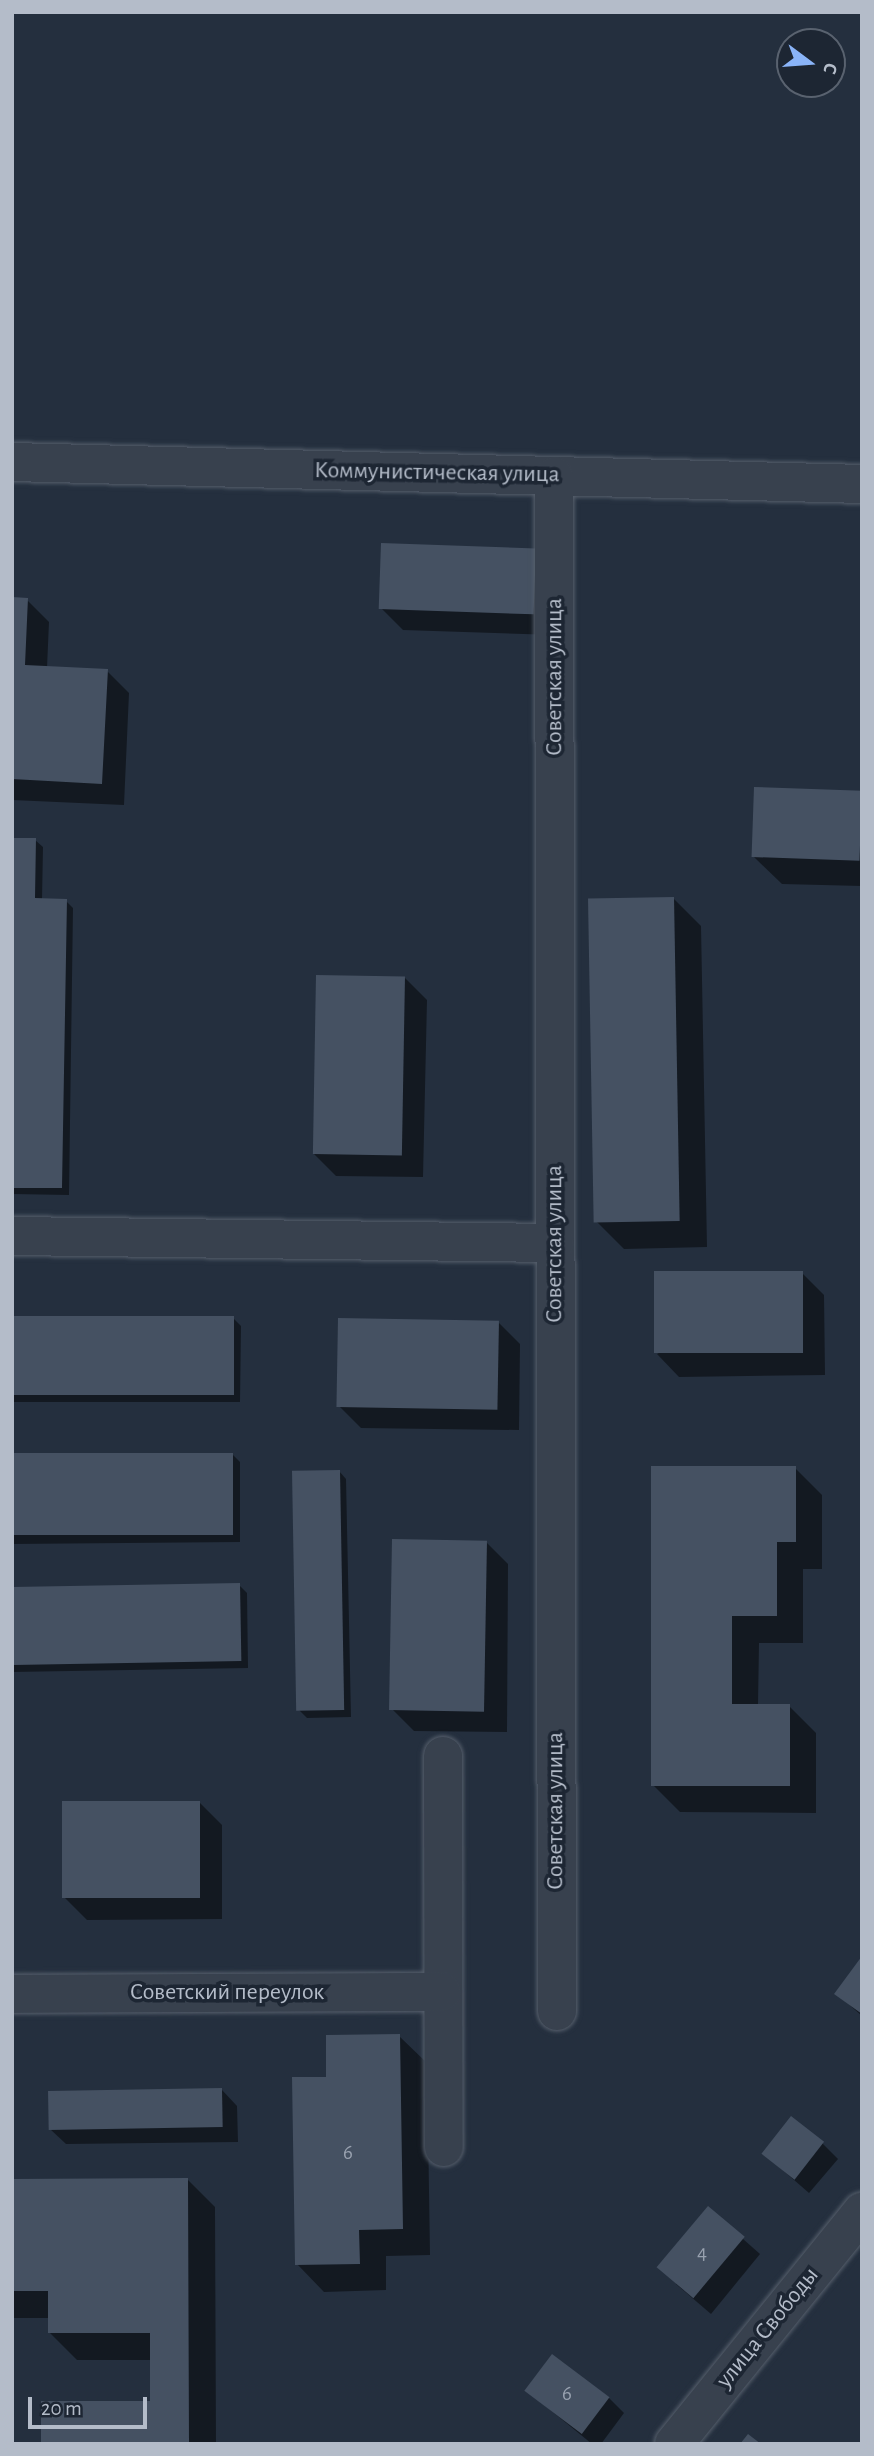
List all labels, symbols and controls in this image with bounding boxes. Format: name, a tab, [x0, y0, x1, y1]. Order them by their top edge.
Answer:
north arrow	[776, 28, 846, 98]
text: С	[819, 61, 840, 76]
street label: Коммунистическая улица	[314, 456, 560, 490]
street label: Советская улица	[541, 598, 569, 756]
street label: Советская улица	[541, 1165, 569, 1323]
street label: Советская улица	[542, 1732, 570, 1890]
street label: Советский переулок	[130, 1979, 324, 2007]
house number: 6	[343, 2140, 353, 2166]
house number: 4	[697, 2240, 707, 2266]
street label: улица Свободы	[711, 2262, 825, 2394]
house number: 6	[562, 2381, 572, 2407]
scale bar	[32, 2382, 150, 2426]
text: 20 m	[41, 2398, 82, 2419]

